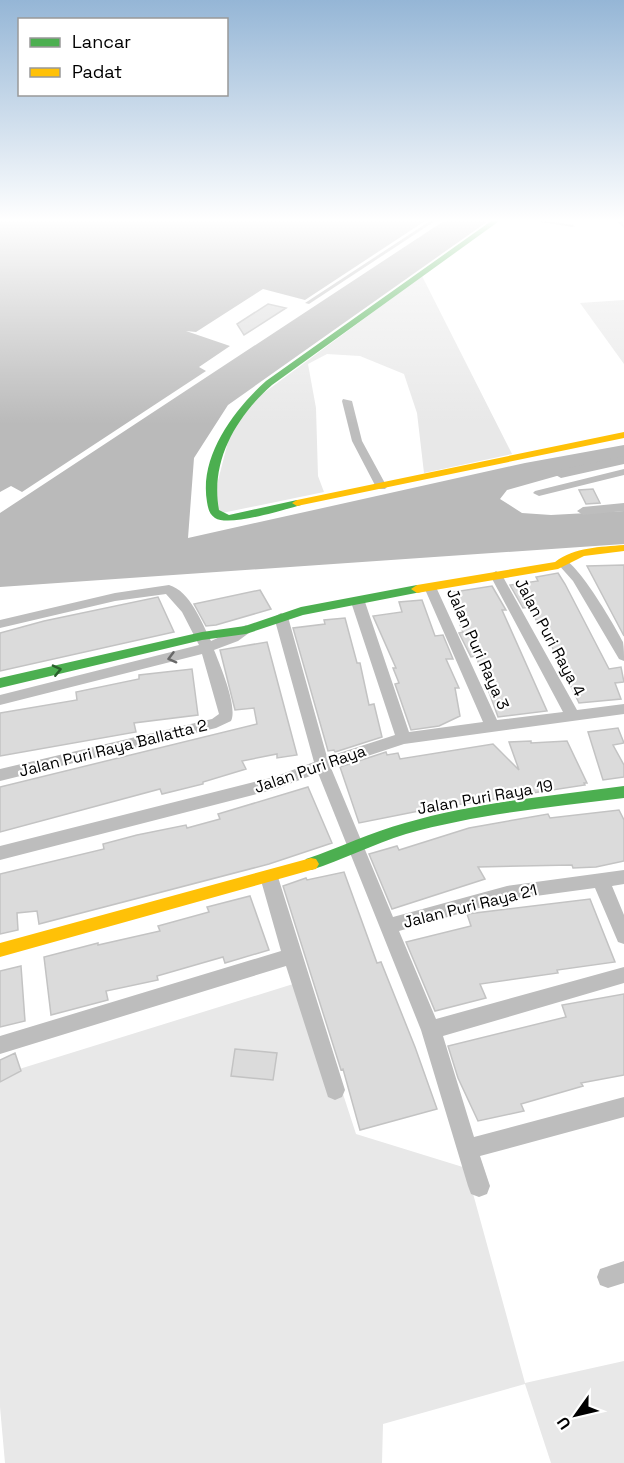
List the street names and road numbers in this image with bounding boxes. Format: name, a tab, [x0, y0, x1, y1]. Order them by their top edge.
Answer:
street label: Jalan Puri Raya 4	[510, 574, 590, 700]
street label: Jalan Puri Raya 3	[442, 585, 514, 713]
street label: Jalan Puri Raya Ballatta 2	[17, 714, 209, 782]
street label: Jalan Puri Raya	[251, 740, 369, 798]
street label: Jalan Puri Raya 19	[415, 775, 555, 819]
street label: Jalan Puri Raya 21	[401, 879, 539, 933]

